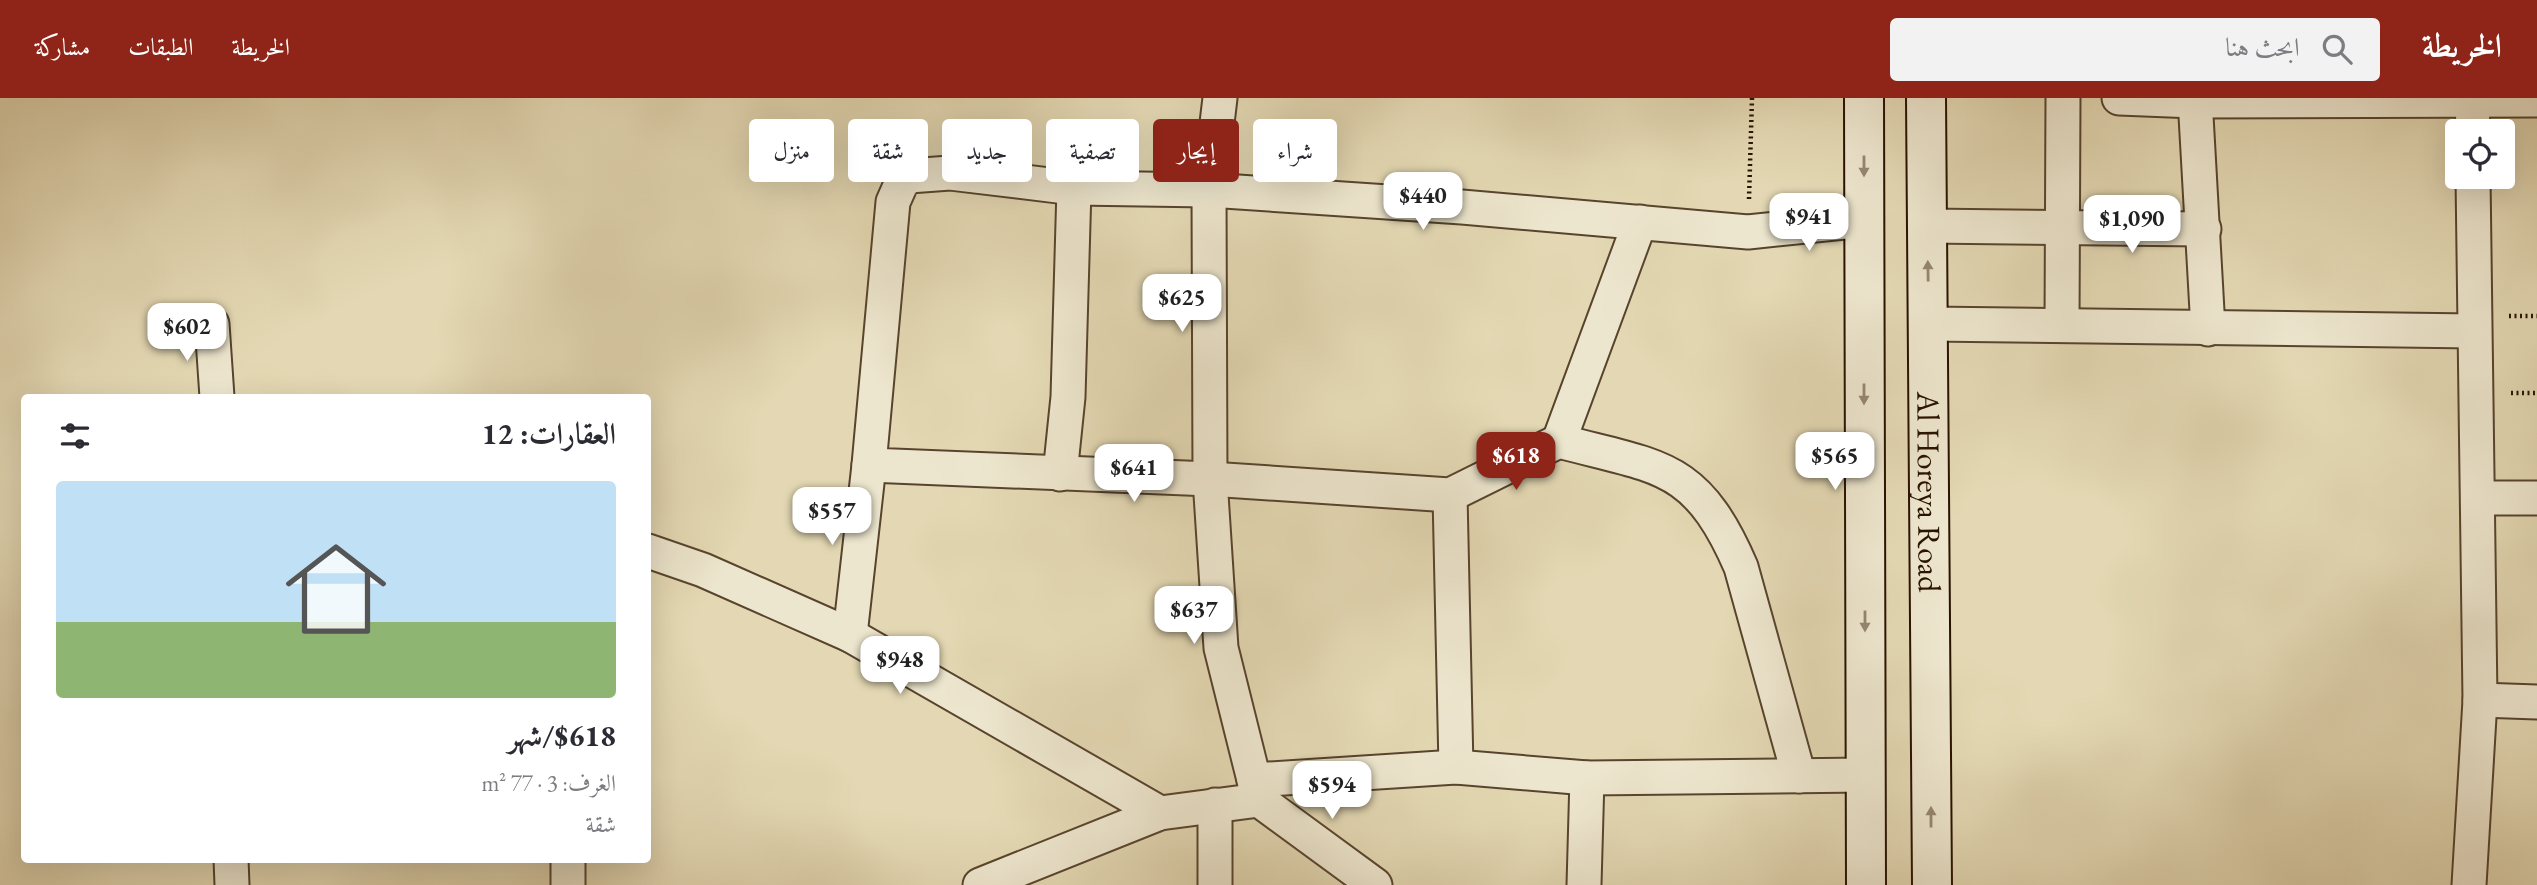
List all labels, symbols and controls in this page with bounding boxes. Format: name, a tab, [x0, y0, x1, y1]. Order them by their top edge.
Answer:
search box	[1890, 18, 2380, 81]
text: الخريطة	[2422, 24, 2502, 67]
text: ابحث هنا	[2225, 30, 2300, 64]
icon: search	[2318, 30, 2356, 68]
text: مشاركة	[35, 31, 90, 62]
text: الطبقات	[128, 31, 194, 62]
text: الخريطة	[232, 31, 290, 62]
chip: منزل	[749, 119, 834, 182]
chip: شقة	[848, 119, 928, 182]
chip: جديد	[942, 119, 1032, 182]
chip: تصفية	[1046, 119, 1139, 182]
chip: إيجار	[1153, 119, 1239, 182]
chip: شراء	[1253, 119, 1337, 182]
map controls	[2445, 119, 2515, 189]
button: locate	[2445, 119, 2515, 189]
one-way arrow	[1858, 155, 1870, 177]
pin: $440	[1382, 172, 1464, 232]
text: $440	[1399, 180, 1447, 210]
pin: $941	[1768, 194, 1850, 253]
pin: $1,090	[2075, 195, 2189, 255]
text: $941	[1785, 201, 1833, 231]
text: $1,090	[2100, 203, 2164, 233]
one-way arrow	[1922, 260, 1934, 282]
pin: $625	[1141, 274, 1223, 334]
text: $625	[1158, 282, 1206, 312]
pin: $602	[146, 303, 228, 363]
text: $602	[163, 311, 211, 341]
one-way arrow	[1858, 383, 1870, 405]
street label: Al Horeya Road	[1907, 390, 1951, 593]
text: العقارات: 12	[481, 414, 616, 453]
icon: filters	[56, 417, 94, 455]
pin: $618	[1475, 432, 1557, 492]
pin: $565	[1794, 432, 1876, 492]
text: $618	[1492, 440, 1540, 470]
text: $565	[1811, 440, 1859, 470]
pin: $641	[1093, 444, 1175, 504]
text: $641	[1110, 452, 1158, 482]
pin: $557	[791, 488, 873, 547]
text: $557	[808, 495, 856, 525]
icon: home	[273, 526, 399, 652]
pin: $637	[1153, 587, 1235, 646]
text: $637	[1170, 594, 1218, 624]
one-way arrow	[1859, 610, 1871, 632]
pin: $948	[859, 636, 941, 696]
text: $948	[876, 644, 924, 674]
text: $618/شهر	[508, 716, 616, 755]
pin: $594	[1291, 762, 1373, 821]
text: الغرف: 3 · 77 m²	[481, 768, 616, 798]
text: $594	[1308, 769, 1356, 799]
one-way arrow	[1925, 806, 1937, 828]
text: شقة	[586, 809, 616, 839]

